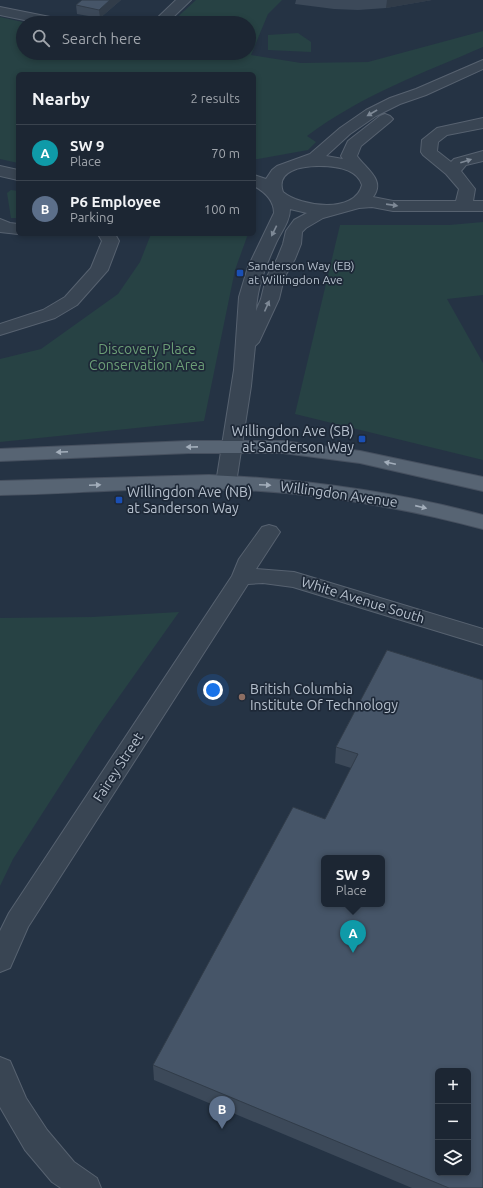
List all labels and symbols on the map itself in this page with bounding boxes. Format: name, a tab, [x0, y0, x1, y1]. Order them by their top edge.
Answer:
one-way arrow	[366, 109, 378, 116]
one-way arrow	[460, 157, 472, 163]
one-way arrow	[386, 202, 398, 208]
one-way arrow	[271, 225, 277, 236]
place label: Sanderson Way (EB) at Willingdon Ave	[248, 259, 355, 286]
marker: Sanderson Way (EB) at Willingdon Ave	[235, 268, 245, 278]
one-way arrow	[264, 299, 270, 311]
park label: Discovery Place Conservation Area	[89, 341, 205, 373]
place label: Willingdon Ave (SB) at Sanderson Way	[232, 423, 354, 455]
marker: Willingdon Ave (SB) at Sanderson Way	[357, 434, 367, 444]
one-way arrow	[186, 443, 198, 450]
one-way arrow	[56, 449, 68, 456]
one-way arrow	[384, 460, 397, 466]
street label: Willingdon Avenue	[279, 478, 399, 510]
one-way arrow	[259, 481, 271, 488]
one-way arrow	[89, 482, 102, 488]
place label: Willingdon Ave (NB) at Sanderson Way	[127, 484, 252, 516]
marker: Willingdon Ave (NB) at Sanderson Way	[114, 495, 124, 505]
one-way arrow	[415, 504, 427, 510]
street label: White Avenue South	[299, 574, 427, 626]
your location	[203, 680, 223, 700]
place label: British Columbia Institute Of Technology	[250, 681, 398, 713]
marker: British Columbia Institute Of Technology	[237, 692, 247, 702]
street label: Fairey Street	[90, 729, 147, 805]
pin: A	[340, 920, 366, 953]
pin: B	[209, 1096, 235, 1129]

